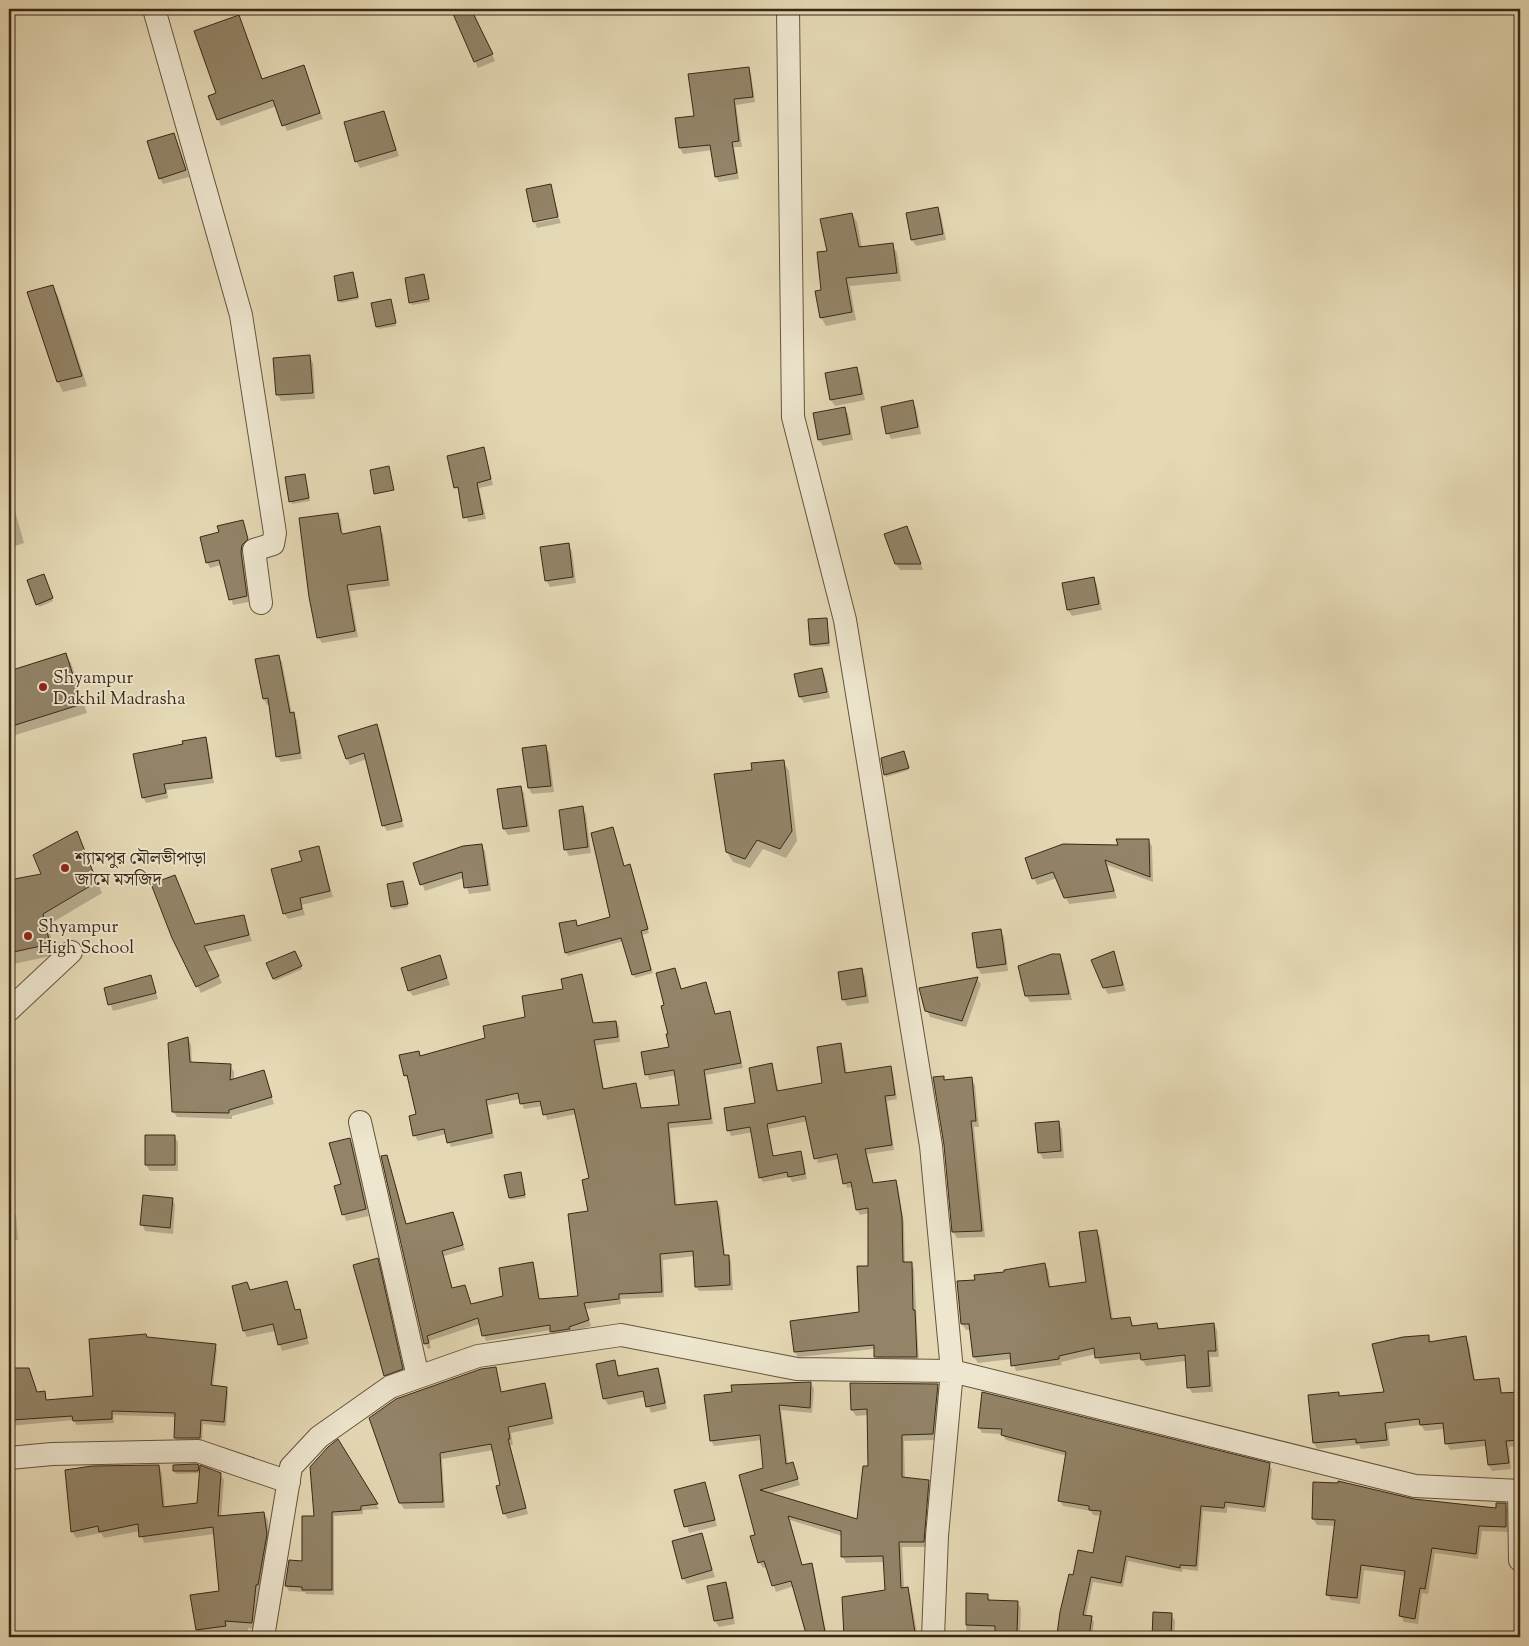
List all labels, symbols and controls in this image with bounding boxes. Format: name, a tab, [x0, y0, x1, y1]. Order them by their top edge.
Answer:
place label: Shyampur Dakhil Madrasha	[53, 666, 185, 713]
marker: Shyampur Dakhil Madrasha	[37, 681, 49, 693]
place label: শ্যামপুর মৌলভীপাড়া জামে মসজিদ	[74, 847, 206, 894]
marker: শ্যামপুর মৌলভীপাড়া জামে মসজিদ	[59, 862, 71, 874]
place label: Shyampur High School	[38, 915, 134, 962]
marker: Shyampur High School	[22, 930, 34, 942]

